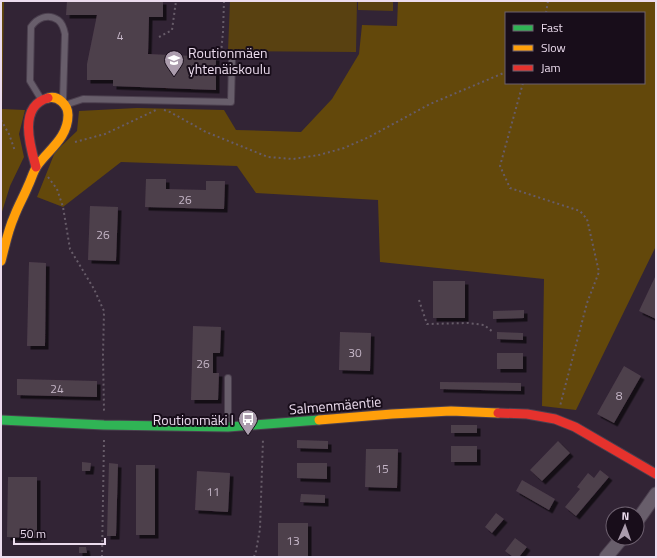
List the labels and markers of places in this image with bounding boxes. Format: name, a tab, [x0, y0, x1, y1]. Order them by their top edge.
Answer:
place label: Routionmäen yhtenäiskoulu	[188, 42, 270, 79]
school or university icon: Routionmäen yhtenäiskoulu	[163, 49, 185, 77]
bus stop icon: Routionmäki I	[237, 408, 259, 436]
place label: Routionmäki I	[153, 409, 234, 430]

